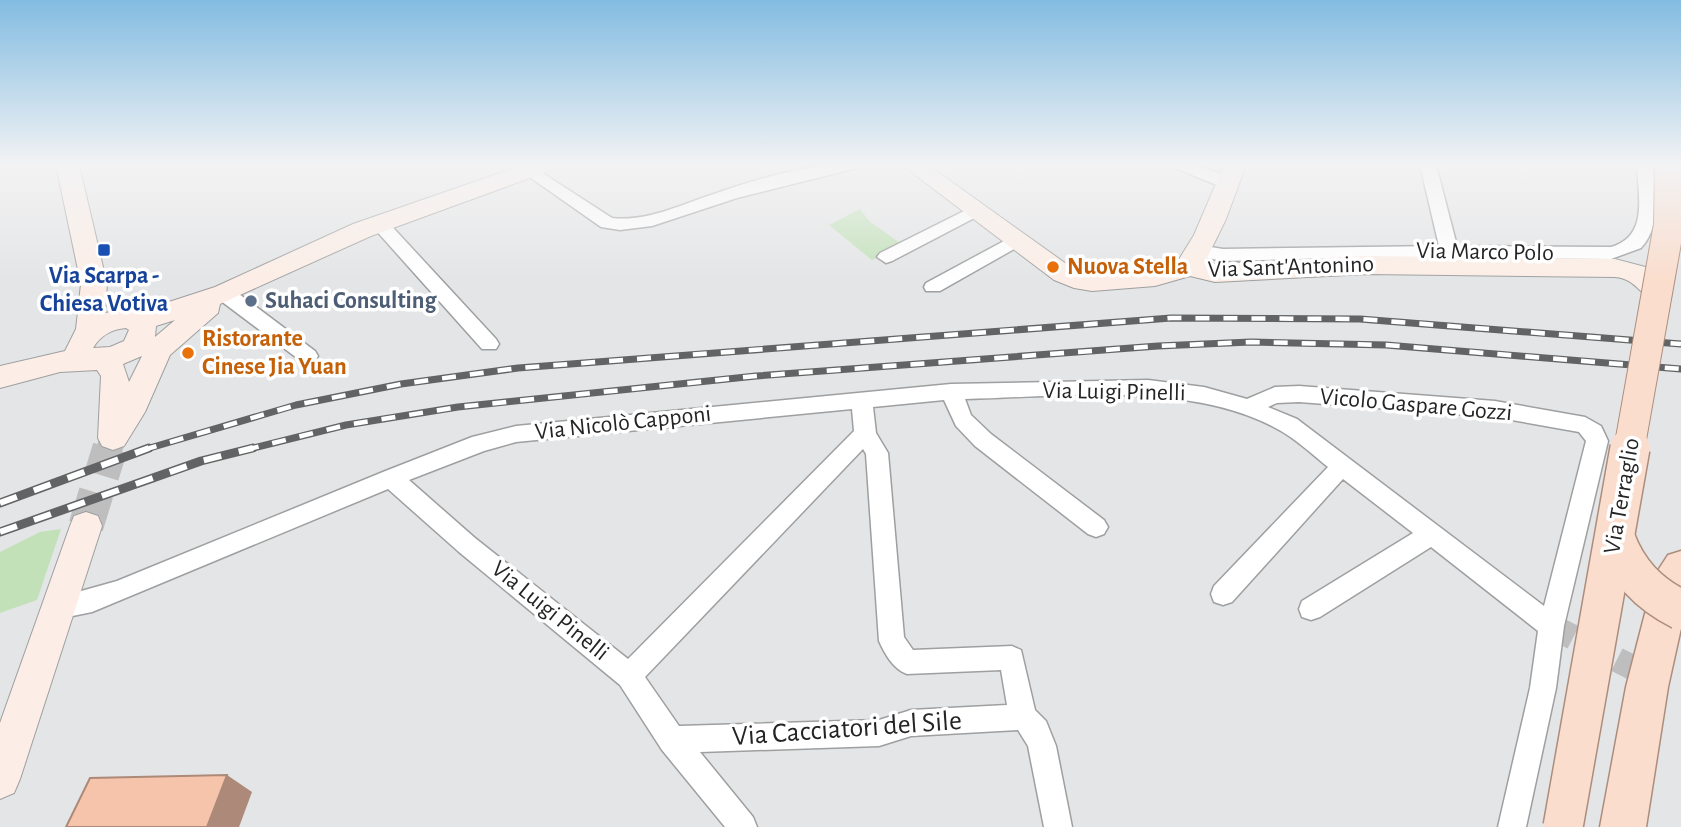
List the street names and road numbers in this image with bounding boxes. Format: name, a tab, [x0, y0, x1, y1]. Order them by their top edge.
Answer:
street label: Via Marco Polo	[1416, 239, 1554, 265]
street label: Via Sant'Antonino	[1207, 252, 1375, 282]
street label: Via Luigi Pinelli	[1042, 379, 1186, 405]
street label: Vicolo Gaspare Gozzi	[1319, 385, 1513, 425]
street label: Via Nicolò Capponi	[534, 402, 712, 444]
street label: Via Terraglio	[1600, 436, 1644, 556]
street label: Via Luigi Pinelli	[487, 557, 613, 665]
street label: Via Cacciatori del Sile	[731, 707, 963, 751]

